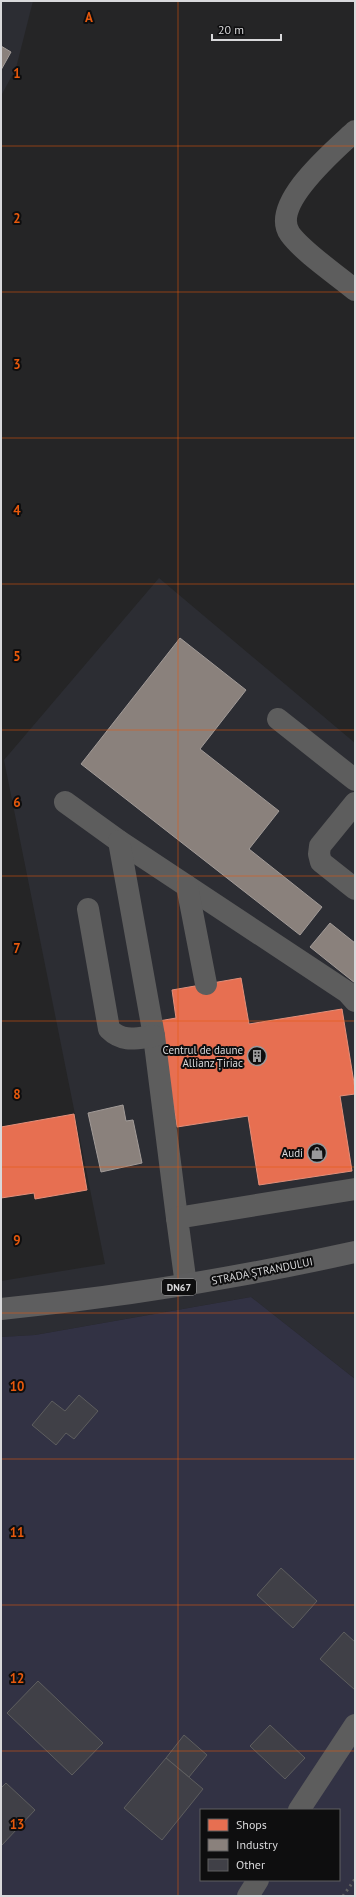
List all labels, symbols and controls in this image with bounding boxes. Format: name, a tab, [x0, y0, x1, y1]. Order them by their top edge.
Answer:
text: A	[85, 9, 93, 26]
scale bar	[212, 16, 281, 42]
text: 20 m	[218, 22, 244, 37]
text: 1	[13, 65, 21, 82]
text: 2	[13, 210, 21, 227]
text: 3	[13, 356, 21, 373]
text: 4	[13, 502, 21, 519]
text: 5	[13, 648, 21, 665]
text: 6	[13, 794, 21, 811]
text: 7	[13, 940, 21, 957]
place label: Centrul de daune Allianz Țiriac	[163, 1043, 243, 1071]
building icon: Centrul de daune Allianz Țiriac	[246, 1045, 268, 1067]
text: 8	[13, 1086, 21, 1103]
shop icon: Audi	[306, 1142, 328, 1164]
place label: Audi	[282, 1146, 303, 1160]
text: 9	[13, 1232, 21, 1249]
street label: STRADA ȘTRANDULUI	[210, 1254, 314, 1288]
road number: DN67	[162, 1279, 196, 1295]
text: 10	[10, 1378, 24, 1395]
text: 11	[10, 1524, 24, 1541]
text: 12	[10, 1670, 24, 1687]
legend	[200, 1809, 340, 1881]
text: 13	[10, 1816, 24, 1833]
text: Shops	[236, 1817, 267, 1832]
text: Industry	[236, 1837, 278, 1852]
text: Other	[236, 1857, 265, 1872]

